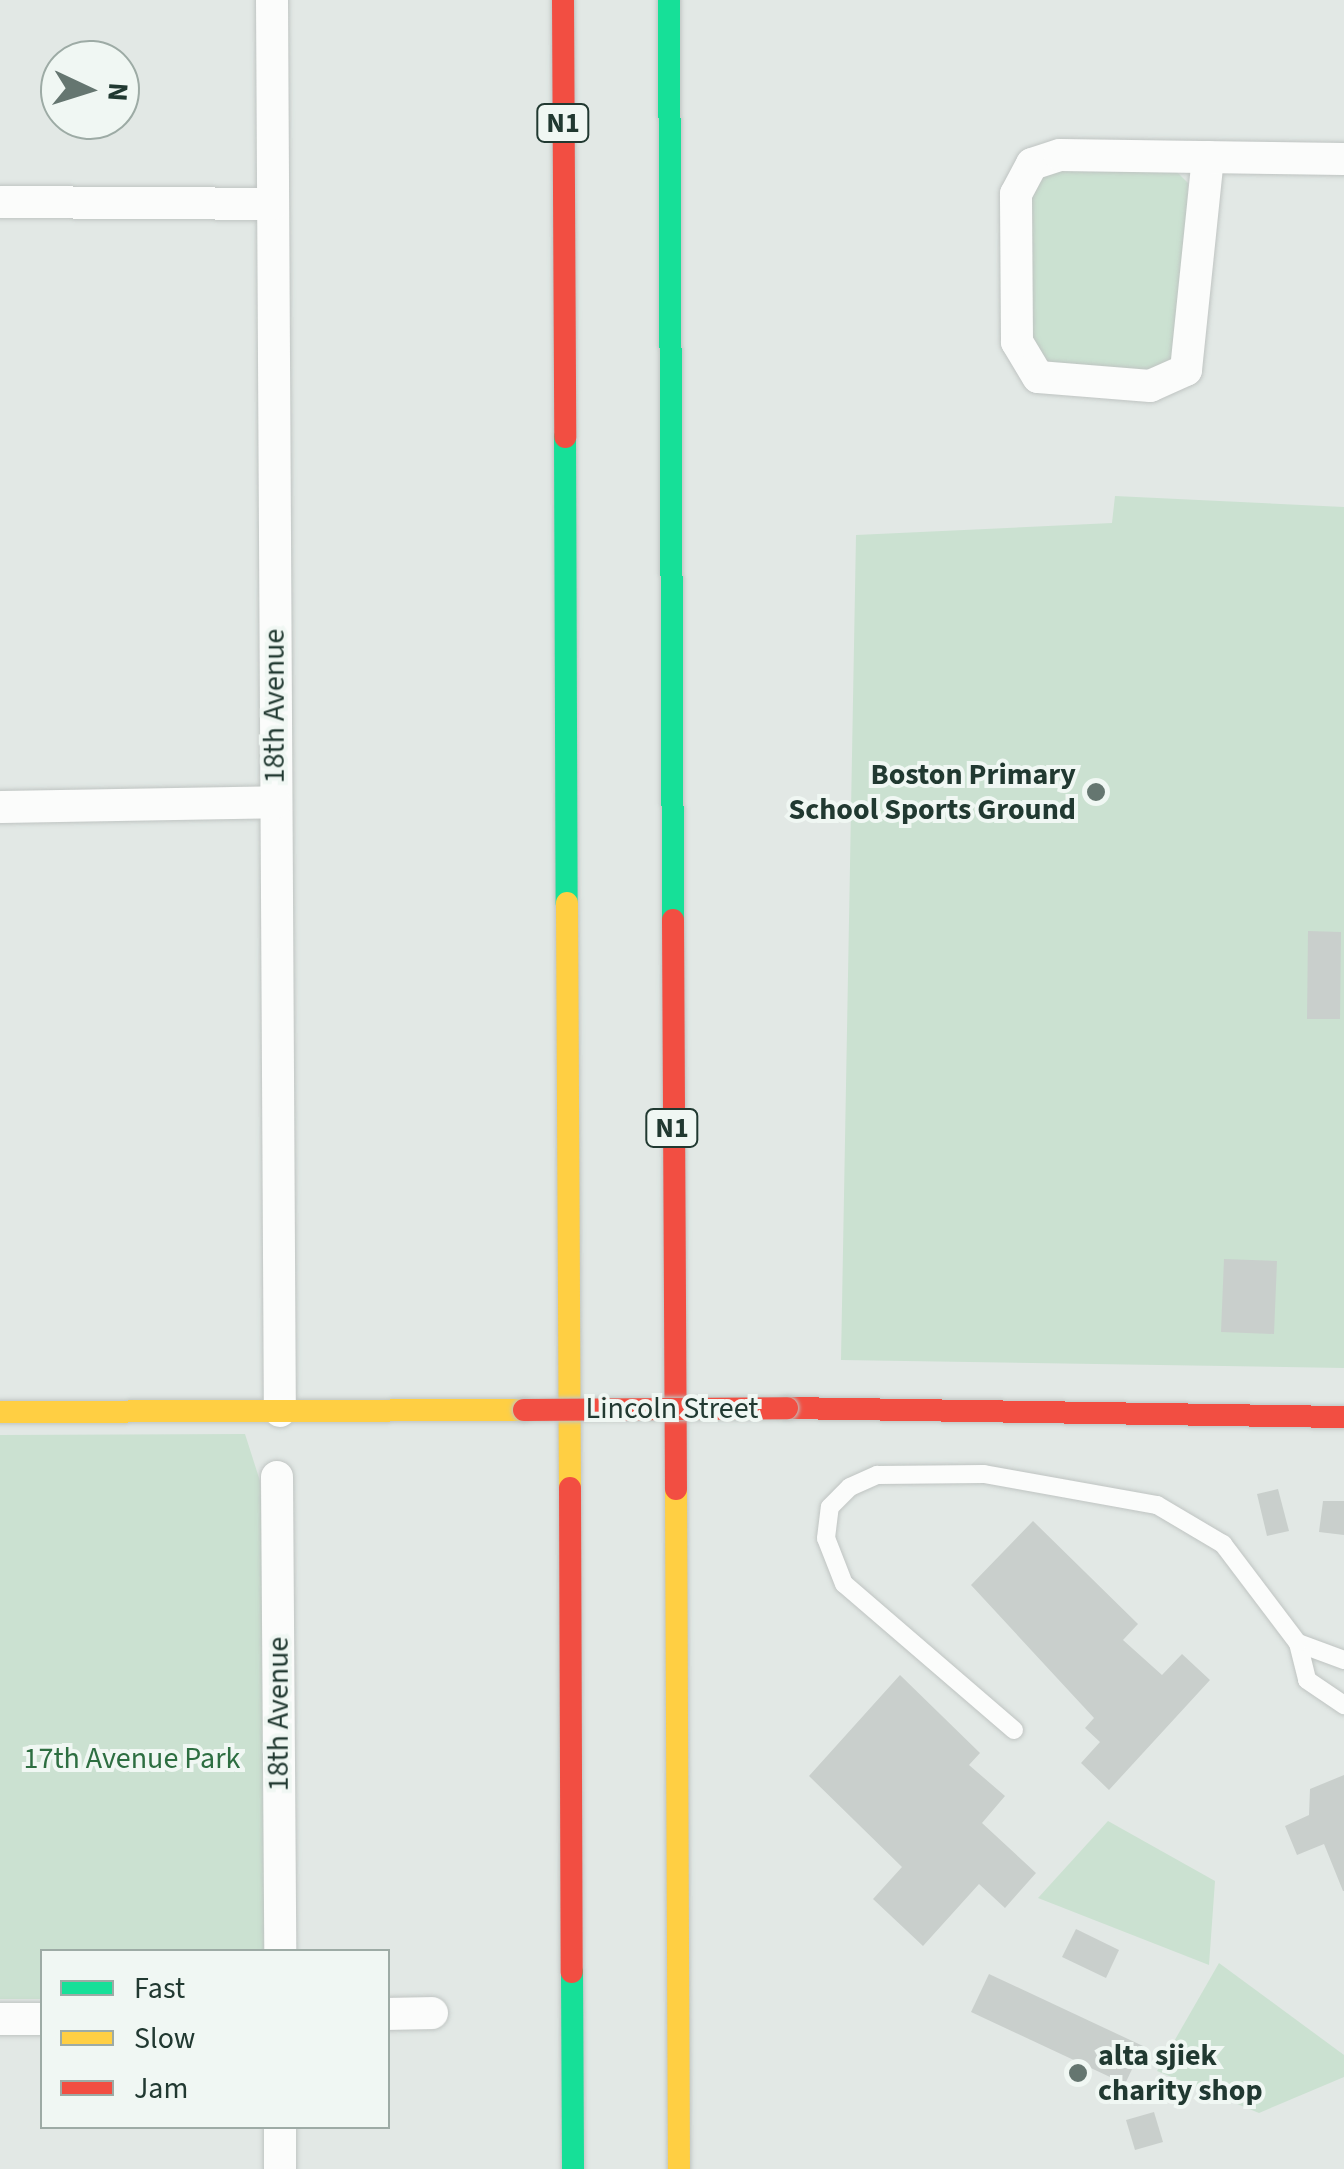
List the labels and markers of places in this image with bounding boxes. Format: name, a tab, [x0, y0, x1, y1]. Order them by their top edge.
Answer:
place label: Boston Primary School Sports Ground	[789, 757, 1076, 828]
marker: Boston Primary School Sports Ground	[1085, 781, 1107, 803]
place label: alta sjiek charity shop	[1098, 2038, 1263, 2108]
marker: alta sjiek charity shop	[1067, 2062, 1089, 2084]

